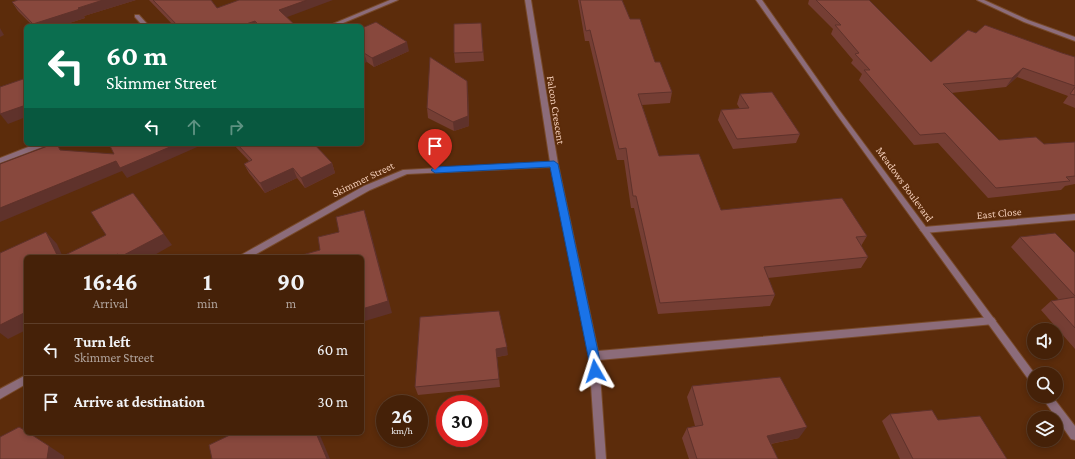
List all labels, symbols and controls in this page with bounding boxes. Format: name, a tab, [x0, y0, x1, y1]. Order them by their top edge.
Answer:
icon: left	[40, 40, 92, 92]
text: 60 m	[106, 40, 167, 71]
text: Skimmer Street	[106, 73, 217, 93]
street label: Falcon Crescent	[545, 75, 567, 146]
icon: left	[141, 116, 163, 138]
icon: ahead	[183, 116, 205, 138]
icon: right	[225, 116, 247, 138]
pin	[418, 129, 452, 170]
icon: arrive	[424, 135, 446, 157]
street label: Meadows Boulevard	[874, 144, 936, 224]
street label: Skimmer Street	[330, 159, 396, 199]
street label: East Close	[976, 205, 1022, 221]
text: 16:46	[83, 268, 138, 295]
text: 1	[203, 268, 212, 295]
text: 90	[277, 268, 305, 295]
text: Arrival	[93, 296, 128, 311]
text: min	[197, 296, 218, 311]
text: m	[286, 296, 296, 311]
map controls	[1027, 323, 1063, 447]
button: sound	[1027, 323, 1063, 359]
text: Turn left	[74, 334, 130, 350]
icon: left	[40, 339, 62, 361]
text: 60 m	[317, 342, 348, 358]
text: Skimmer Street	[74, 350, 154, 365]
position arrow	[574, 350, 616, 392]
button: search	[1027, 367, 1063, 403]
icon: arrive	[40, 391, 62, 413]
text: Arrive at destination	[74, 394, 205, 410]
text: 30 m	[318, 394, 348, 410]
speed limit sign: 30	[436, 395, 488, 447]
text: 26	[391, 405, 413, 427]
button: layers	[1027, 411, 1063, 447]
text: km/h	[391, 425, 413, 436]

